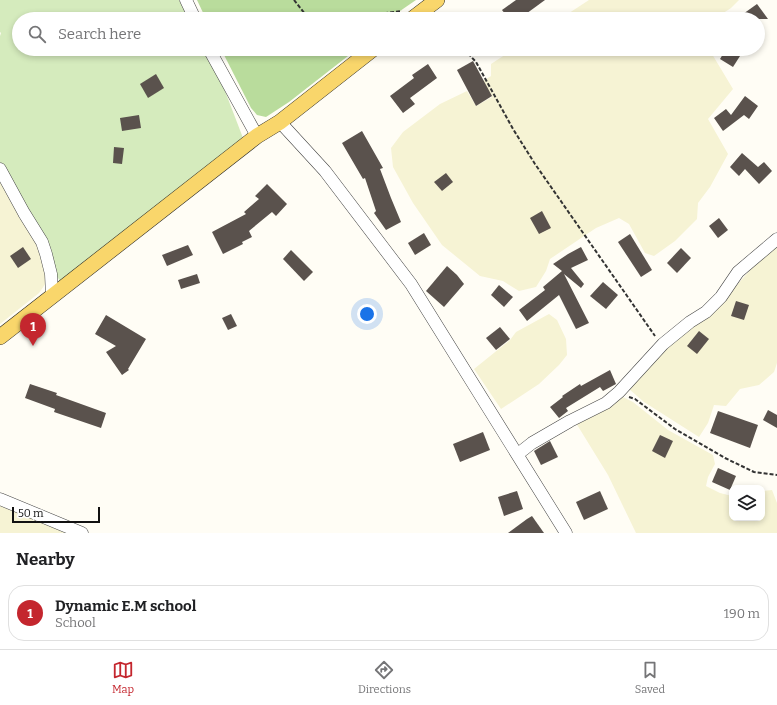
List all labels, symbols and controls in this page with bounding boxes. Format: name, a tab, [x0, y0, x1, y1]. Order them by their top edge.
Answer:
search box	[12, 12, 765, 56]
icon: search	[26, 23, 48, 45]
text: Search here	[58, 25, 141, 43]
your location	[357, 304, 377, 324]
pin: 1	[20, 313, 46, 346]
map controls	[729, 485, 765, 521]
button: layers	[729, 485, 765, 521]
scale bar	[12, 505, 100, 524]
text: 50 m	[18, 507, 44, 520]
text: Nearby	[16, 549, 75, 570]
text: Dynamic E.M school	[55, 597, 196, 615]
text: 1	[27, 606, 33, 621]
text: 190 m	[724, 606, 760, 621]
text: School	[55, 615, 96, 630]
tab: Map	[112, 659, 134, 696]
tab: Directions	[358, 659, 411, 696]
tab: Saved	[635, 659, 665, 696]

